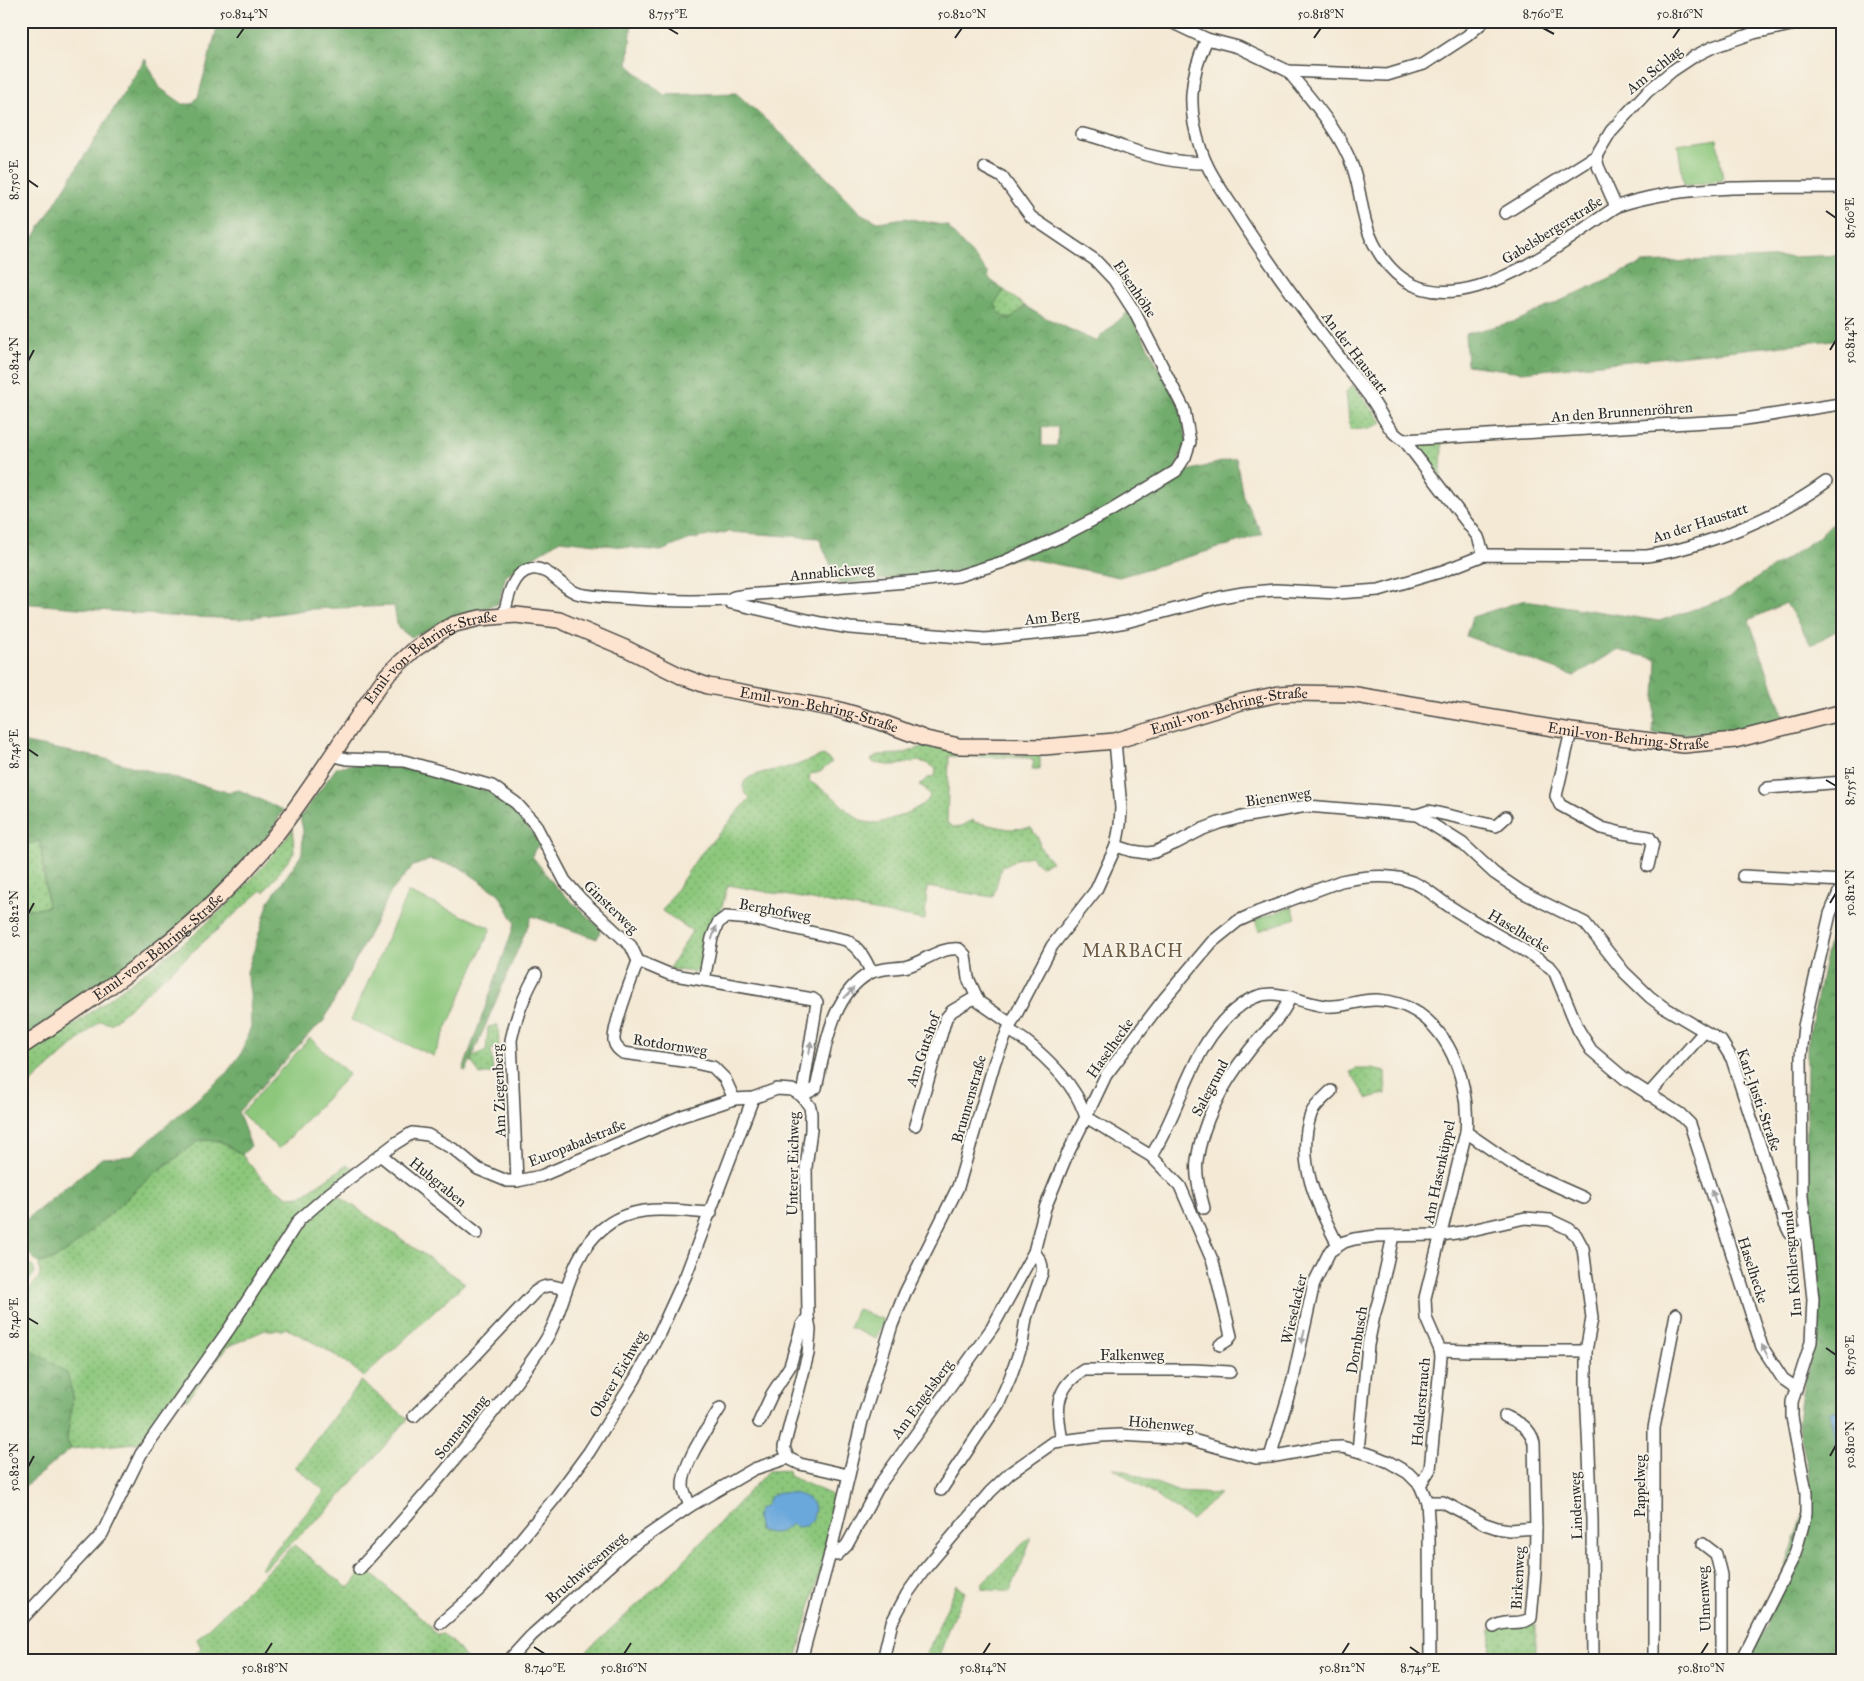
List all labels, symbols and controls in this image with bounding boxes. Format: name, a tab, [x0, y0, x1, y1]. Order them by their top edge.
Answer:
text: 50.824°N	[220, 7, 268, 21]
text: 8.755°E	[649, 7, 688, 21]
text: 50.820°N	[938, 7, 986, 21]
text: 50.818°N	[1297, 7, 1345, 21]
text: 8.760°E	[1523, 7, 1564, 21]
text: 50.816°N	[1657, 7, 1703, 21]
street label: Am Schlag	[1622, 41, 1686, 99]
text: 8.750°E	[7, 160, 21, 200]
street label: Gabelsbergerstraße	[1498, 192, 1606, 268]
text: 8.760°E	[1843, 197, 1857, 238]
street label: Elsenhöhe	[1109, 257, 1161, 321]
street label: An der Haustatt	[1317, 307, 1392, 399]
text: 50.814°N	[1843, 316, 1857, 364]
text: 50.824°N	[7, 337, 21, 385]
street label: An den Brunnenröhren	[1550, 398, 1694, 426]
street label: An der Haustatt	[1649, 499, 1751, 547]
street label: Annablickweg	[788, 559, 876, 585]
street label: Am Berg	[1023, 605, 1081, 629]
street label: Emil-von-Behring-Straße	[360, 608, 498, 708]
street label: Emil-von-Behring-Straße	[738, 683, 901, 737]
street label: Emil-von-Behring-Straße	[1148, 684, 1308, 739]
street label: Emil-von-Behring-Straße	[1546, 718, 1710, 754]
text: 8.745°E	[7, 729, 21, 769]
text: 8.755°E	[1843, 766, 1857, 805]
street label: Bienenweg	[1244, 783, 1313, 810]
text: 50.812°N	[1843, 870, 1857, 916]
street label: Ginsterweg	[580, 877, 643, 938]
street label: Emil-von-Behring-Straße	[89, 889, 227, 1005]
text: 50.822°N	[7, 890, 21, 938]
street label: Berghofweg	[738, 895, 813, 925]
street label: Haselhecke	[1485, 906, 1553, 956]
one-way arrow	[711, 925, 718, 940]
district label: MARBACH	[1082, 940, 1184, 962]
one-way arrow	[843, 987, 855, 999]
street label: Am Gutshof	[902, 1008, 945, 1090]
street label: Haselhecke	[1083, 1015, 1137, 1081]
street label: Rotdornweg	[632, 1030, 709, 1060]
one-way arrow	[806, 1040, 814, 1056]
street label: Am Ziegenberg	[488, 1043, 510, 1139]
street label: Karl-Justi-Straße	[1732, 1046, 1785, 1154]
street label: Brunnenstraße	[948, 1053, 990, 1145]
street label: Salegrund	[1188, 1056, 1233, 1119]
street label: Unterer Eichweg	[783, 1111, 803, 1216]
street label: Europabadstraße	[526, 1115, 628, 1171]
street label: Am Hasenküppel	[1419, 1118, 1459, 1226]
street label: Hubgraben	[406, 1153, 470, 1211]
one-way arrow	[1709, 1190, 1717, 1205]
street label: Im Köhlersgrund	[1778, 1210, 1806, 1318]
street label: Haselhecke	[1734, 1234, 1772, 1306]
street label: Wieselacker	[1277, 1272, 1311, 1346]
text: 8.740°E	[7, 1297, 21, 1338]
street label: Dornbusch	[1343, 1304, 1371, 1375]
street label: Oberer Eichweg	[586, 1326, 651, 1421]
one-way arrow	[1299, 1329, 1307, 1344]
text: 8.750°E	[1843, 1335, 1857, 1375]
one-way arrow	[1761, 1344, 1769, 1358]
street label: Falkenweg	[1100, 1346, 1165, 1364]
street label: Am Engelsberg	[887, 1355, 957, 1443]
street label: Holderstrauch	[1408, 1356, 1434, 1447]
street label: Sonnenhang	[430, 1390, 492, 1463]
street label: Höhenweg	[1127, 1412, 1196, 1436]
text: 50.810°N	[1843, 1421, 1857, 1469]
text: 50.820°N	[7, 1443, 21, 1491]
street label: Pappelweg	[1631, 1454, 1649, 1517]
street label: Lindenweg	[1566, 1471, 1586, 1540]
street label: Bruchwiesenweg	[542, 1527, 631, 1608]
street label: Birkenweg	[1507, 1545, 1529, 1610]
street label: Ulmenweg	[1693, 1565, 1715, 1632]
text: 50.818°N	[241, 1661, 289, 1675]
text: 8.740°E	[525, 1661, 566, 1675]
text: 50.816°N	[601, 1661, 647, 1675]
text: 50.814°N	[959, 1661, 1007, 1675]
text: 50.812°N	[1319, 1661, 1365, 1675]
text: 8.745°E	[1400, 1661, 1440, 1675]
text: 50.810°N	[1677, 1661, 1725, 1675]

